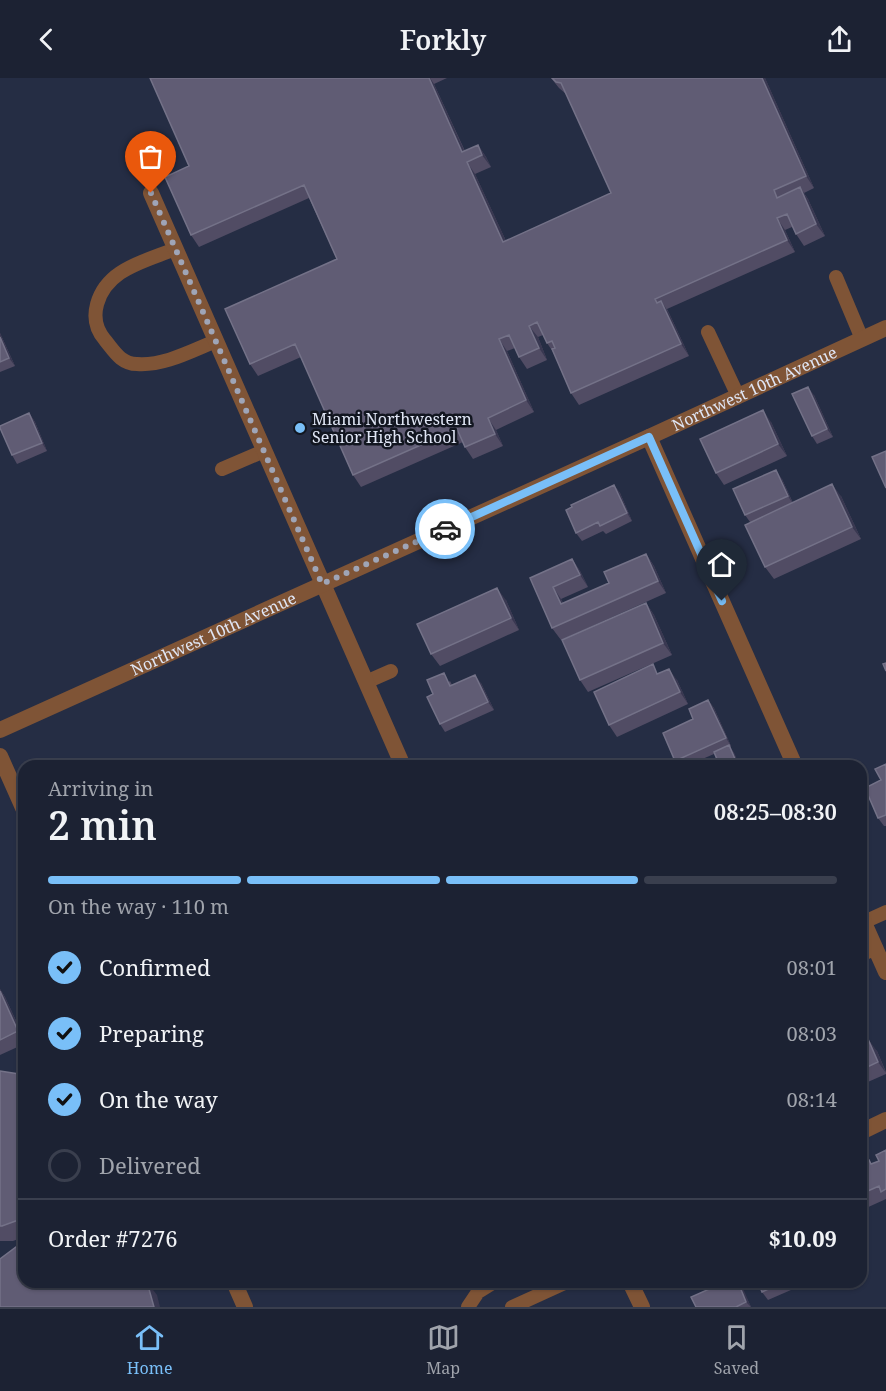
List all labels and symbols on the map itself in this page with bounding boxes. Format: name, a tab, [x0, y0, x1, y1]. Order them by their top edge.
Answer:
pin	[125, 131, 176, 193]
street label: Northwest 10th Avenue	[668, 341, 840, 436]
place label: Miami Northwestern Senior High School	[312, 408, 472, 448]
marker: Miami Northwestern Senior High School	[293, 421, 307, 435]
courier	[415, 499, 475, 559]
pin	[696, 539, 747, 601]
street label: Northwest 10th Avenue	[127, 587, 300, 681]

